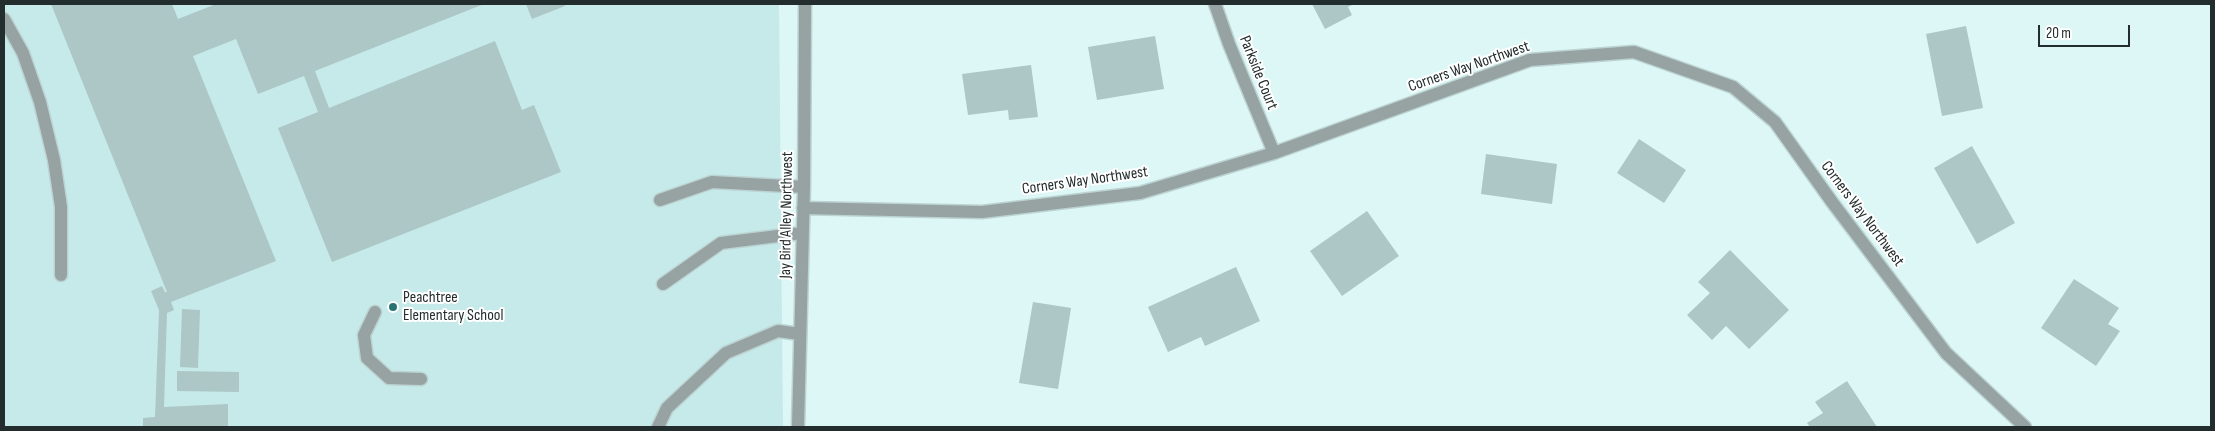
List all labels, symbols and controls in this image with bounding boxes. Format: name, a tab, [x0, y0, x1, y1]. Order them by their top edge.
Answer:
scale bar	[2040, 15, 2132, 47]
text: 20 m	[2046, 24, 2071, 43]
street label: Parkside Court	[1234, 33, 1282, 113]
street label: Corners Way Northwest	[1406, 37, 1532, 97]
street label: Jay Bird Alley Northwest	[776, 151, 798, 279]
street label: Corners Way Northwest	[1816, 158, 1908, 270]
street label: Corners Way Northwest	[1021, 163, 1149, 199]
place label: Peachtree Elementary School	[403, 288, 503, 326]
marker: Peachtree Elementary School	[387, 301, 399, 313]

